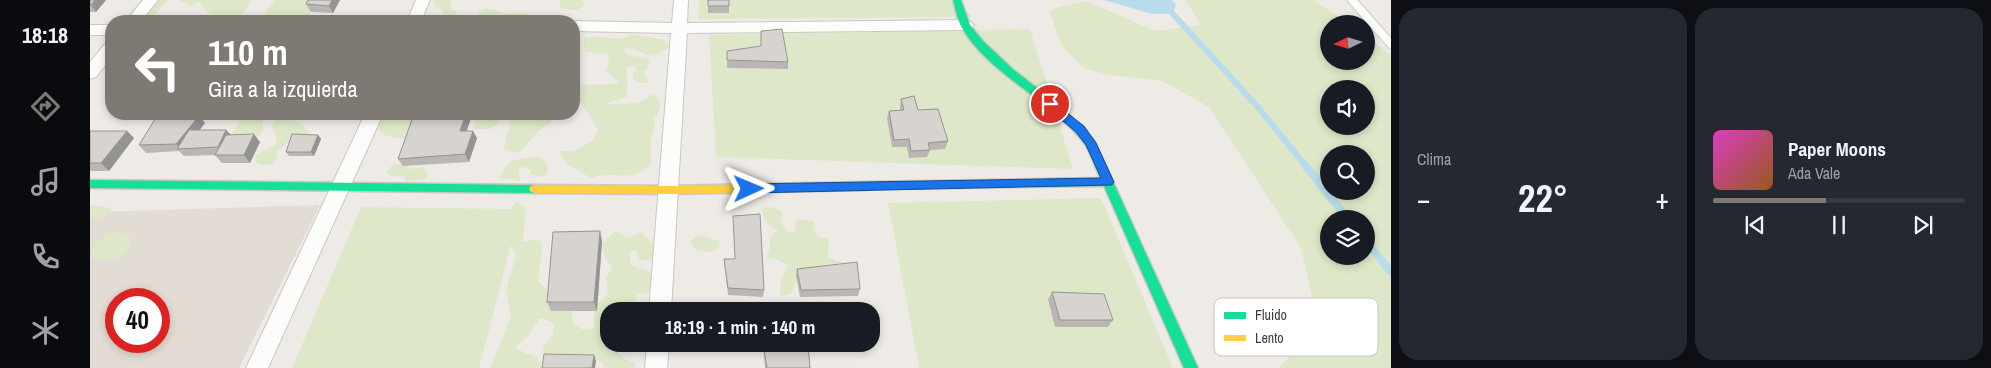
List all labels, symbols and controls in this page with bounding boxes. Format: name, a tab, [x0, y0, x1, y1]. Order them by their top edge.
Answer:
north arrow	[1320, 15, 1375, 70]
map controls	[1320, 15, 1375, 265]
text: 18:18	[22, 20, 68, 50]
text: 110 m	[208, 29, 288, 76]
icon: left	[125, 35, 190, 100]
text: Gira a la izquierda	[208, 74, 357, 104]
button: sound	[1320, 80, 1375, 135]
pin	[1029, 83, 1071, 125]
icon: directions	[28, 89, 63, 124]
icon: arrive	[1036, 90, 1064, 118]
text: Paper Moons	[1788, 136, 1886, 162]
button: search	[1320, 145, 1375, 200]
text: Clima	[1417, 148, 1451, 170]
position arrow	[722, 162, 774, 214]
text: Ada Vale	[1788, 162, 1840, 184]
icon: music	[28, 164, 63, 199]
text: 22°	[1518, 173, 1568, 224]
text: −	[1417, 180, 1430, 218]
text: +	[1656, 180, 1669, 218]
button: layers	[1320, 210, 1375, 265]
icon: previous	[1741, 211, 1769, 239]
icon: pause	[1825, 211, 1853, 239]
icon: next	[1909, 211, 1937, 239]
icon: phone	[28, 239, 63, 274]
speed limit sign: 40	[105, 288, 170, 353]
legend	[1214, 298, 1378, 356]
text: Fluido	[1255, 306, 1287, 324]
icon: climate	[28, 313, 63, 348]
text: 18:19 · 1 min · 140 m	[665, 314, 815, 340]
text: Lento	[1255, 329, 1284, 347]

